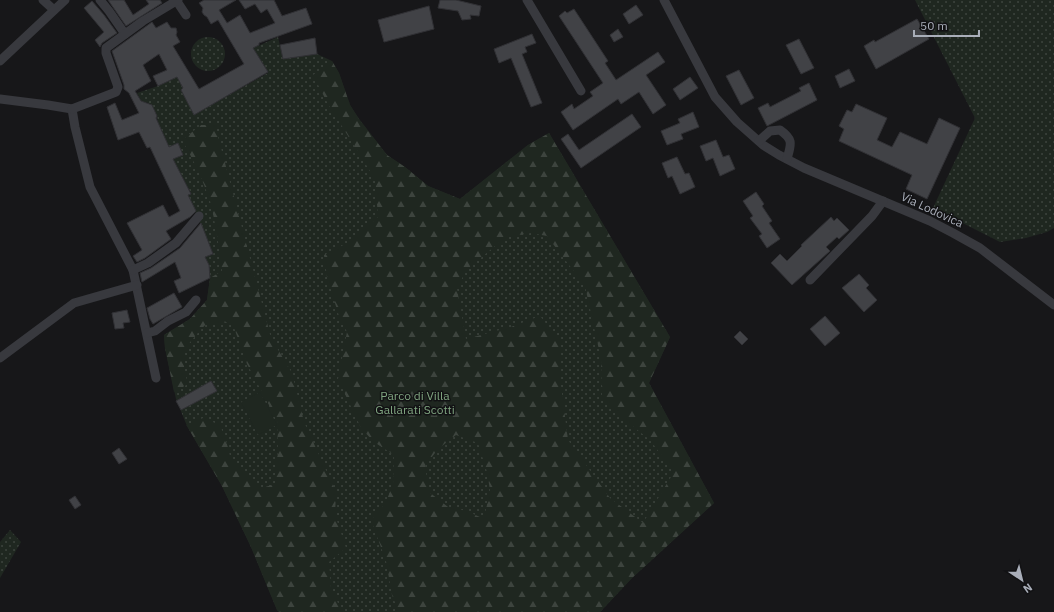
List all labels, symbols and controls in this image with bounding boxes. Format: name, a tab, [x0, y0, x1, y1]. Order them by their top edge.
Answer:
scale bar	[914, 12, 979, 38]
text: 50 m	[920, 18, 948, 33]
street label: Via Lodovica	[899, 189, 966, 231]
park label: Parco di Villa Gallarati Scotti	[375, 388, 455, 417]
north arrow	[1002, 560, 1042, 600]
text: N	[1020, 580, 1035, 596]

